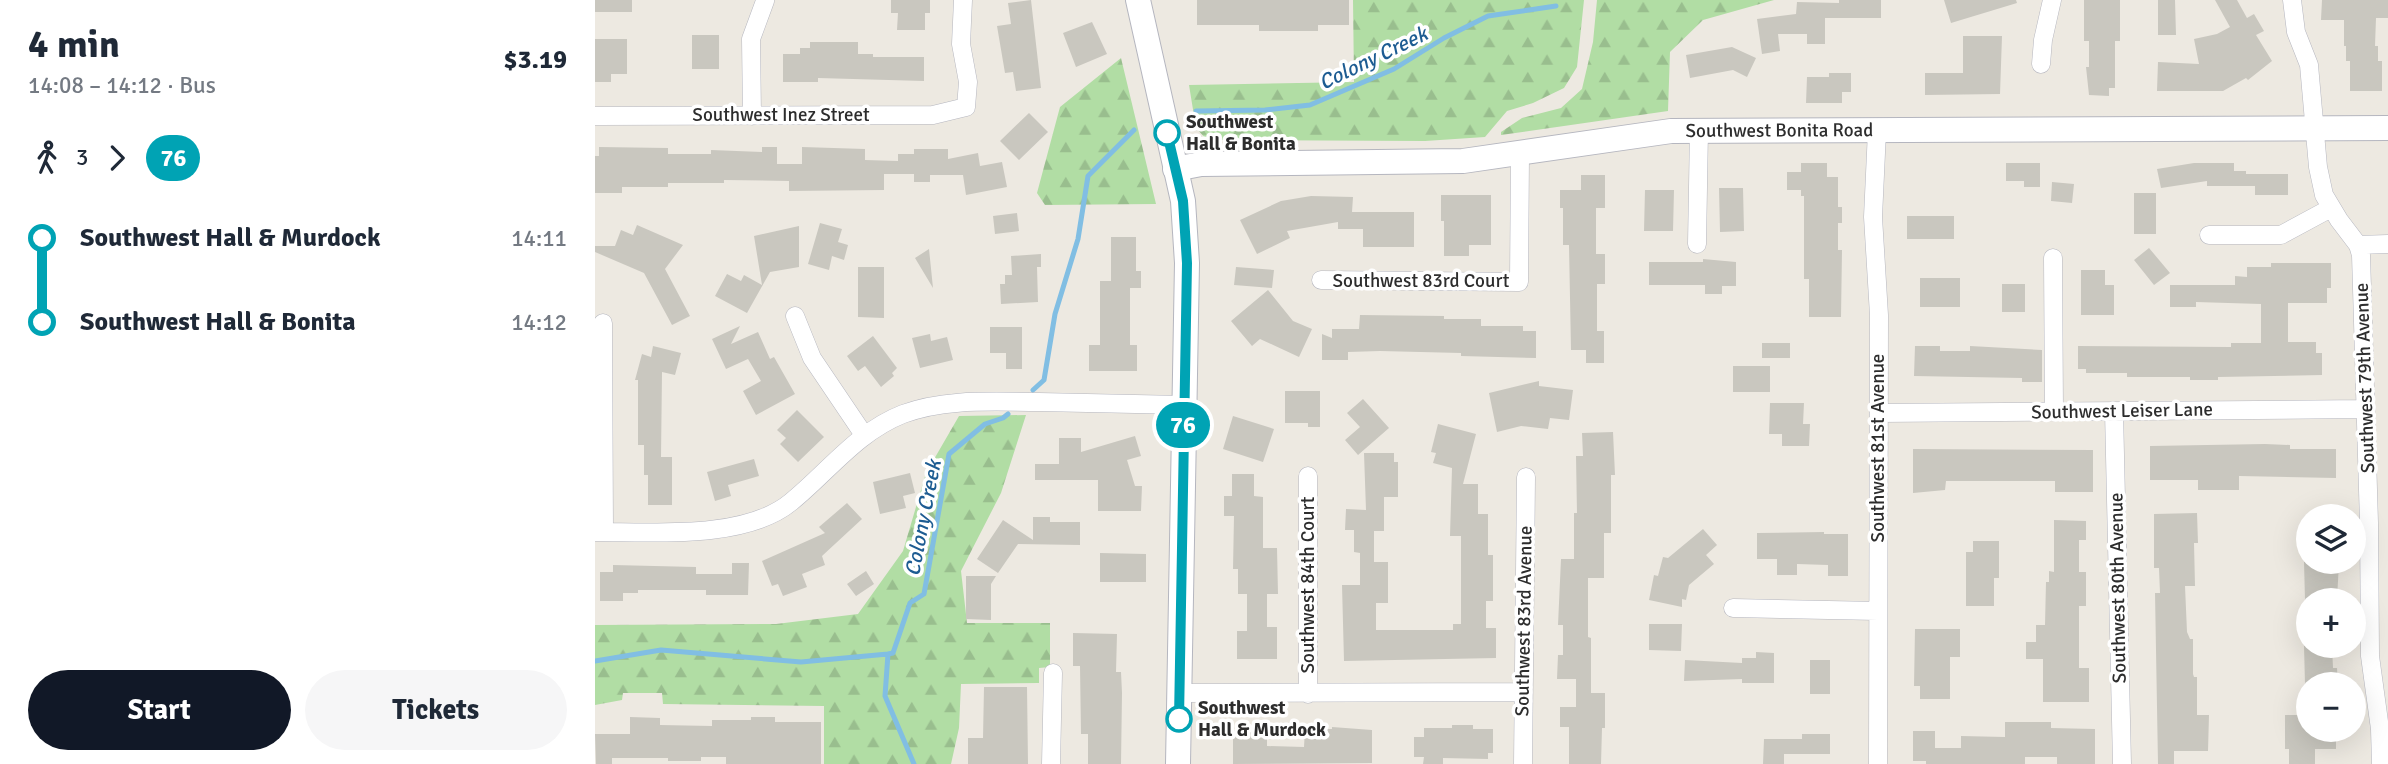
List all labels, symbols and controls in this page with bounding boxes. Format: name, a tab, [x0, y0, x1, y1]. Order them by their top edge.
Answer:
water label: Colony Creek	[1315, 19, 1434, 95]
text: 4 min	[28, 21, 120, 68]
text: $3.19	[503, 44, 567, 76]
text: 14:08 – 14:12 · Bus	[28, 71, 216, 100]
street label: Southwest Inez Street	[692, 103, 870, 127]
place label: Southwest Hall & Bonita	[1186, 110, 1296, 156]
street label: Southwest Bonita Road	[1685, 118, 1873, 143]
marker: Southwest Hall & Bonita	[1154, 120, 1180, 146]
icon: walk	[28, 139, 66, 177]
icon: forward	[98, 139, 136, 177]
text: 3	[76, 143, 88, 172]
text: 76	[160, 143, 186, 173]
text: Southwest Hall & Murdock	[80, 222, 381, 254]
text: 14:11	[511, 224, 567, 253]
street label: Southwest 83rd Court	[1333, 269, 1510, 293]
street label: Southwest 79th Avenue	[2350, 282, 2380, 474]
text: Southwest Hall & Bonita	[80, 306, 356, 338]
text: 14:12	[511, 308, 567, 337]
street label: Southwest 81st Avenue	[1866, 354, 1890, 542]
street label: Southwest Leiser Lane	[2031, 397, 2213, 425]
line badge: 76	[1151, 402, 1215, 448]
text: 76	[1170, 410, 1196, 440]
water label: Colony Creek	[899, 455, 947, 578]
street label: Southwest 80th Avenue	[2104, 492, 2132, 684]
street label: Southwest 84th Court	[1296, 496, 1320, 674]
map controls	[2296, 504, 2366, 742]
button: layers	[2296, 504, 2366, 574]
street label: Southwest 83rd Avenue	[1510, 525, 1538, 717]
button: +	[2296, 588, 2366, 658]
button: Start	[28, 670, 291, 750]
button: Tickets	[305, 670, 567, 750]
button: −	[2296, 672, 2366, 742]
place label: Southwest Hall & Murdock	[1198, 696, 1326, 742]
marker: Southwest Hall & Murdock	[1166, 706, 1192, 732]

